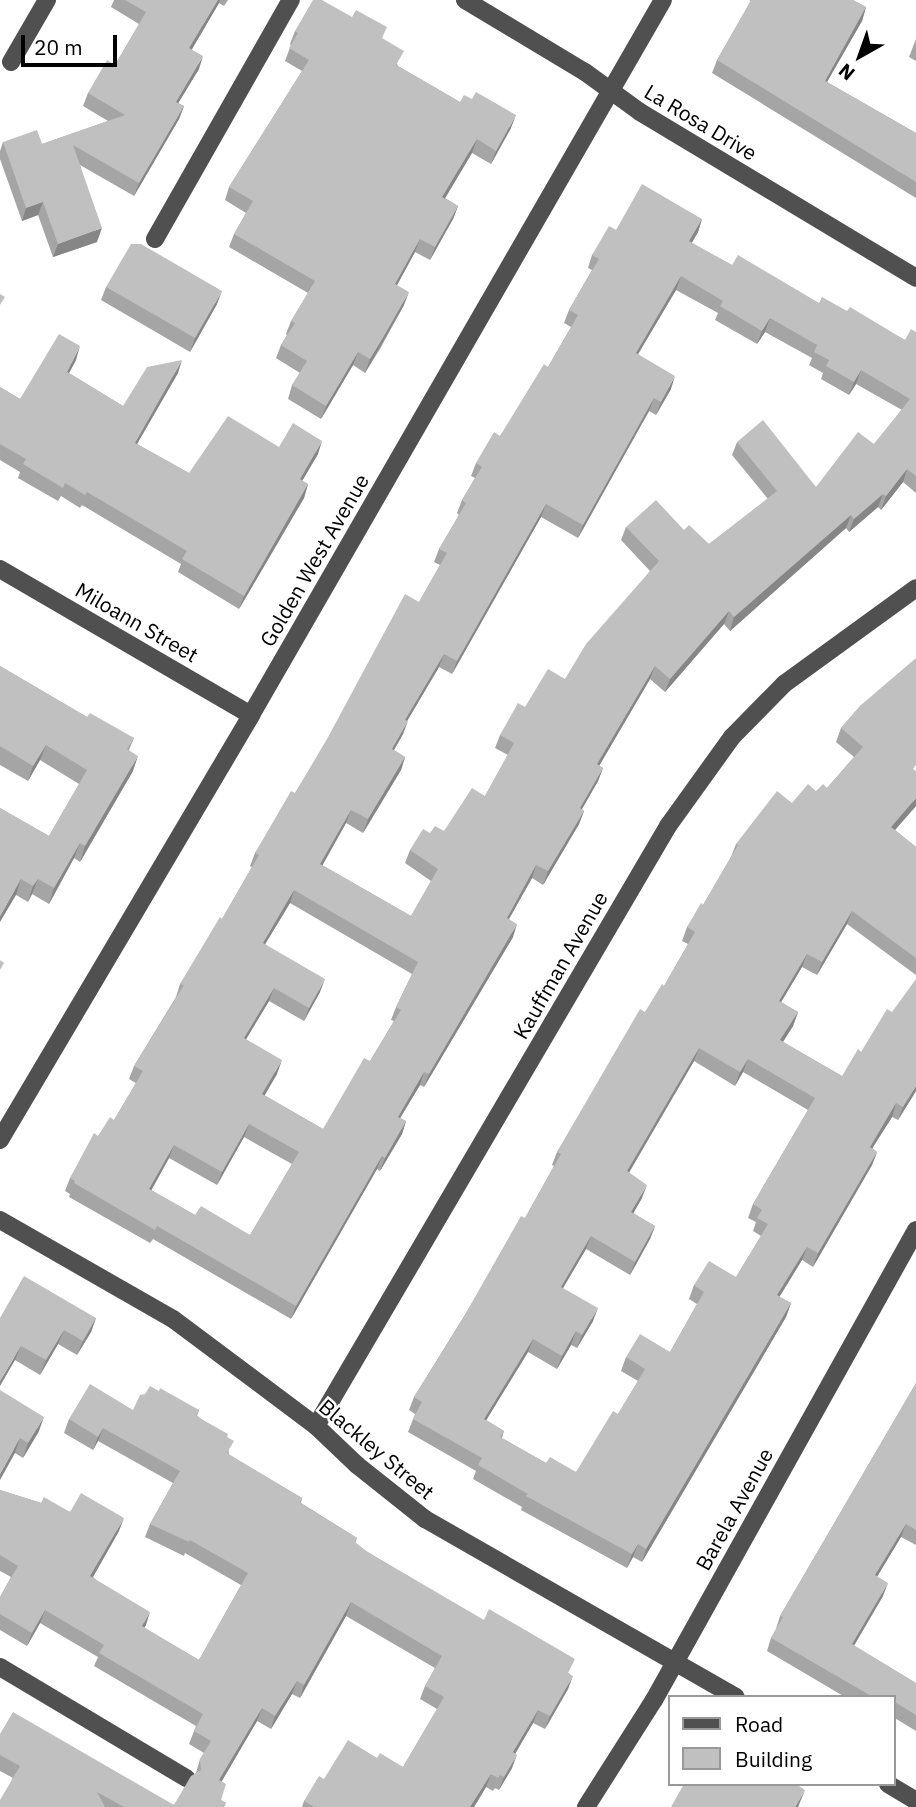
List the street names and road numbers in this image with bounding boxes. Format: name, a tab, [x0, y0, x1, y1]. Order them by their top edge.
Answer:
street label: La Rosa Drive	[640, 79, 762, 165]
street label: Golden West Avenue	[254, 469, 374, 651]
street label: Miloann Street	[71, 577, 203, 667]
street label: Kauffman Avenue	[508, 887, 612, 1043]
street label: Blackley Street	[314, 1394, 440, 1504]
street label: Barela Avenue	[690, 1443, 778, 1575]

